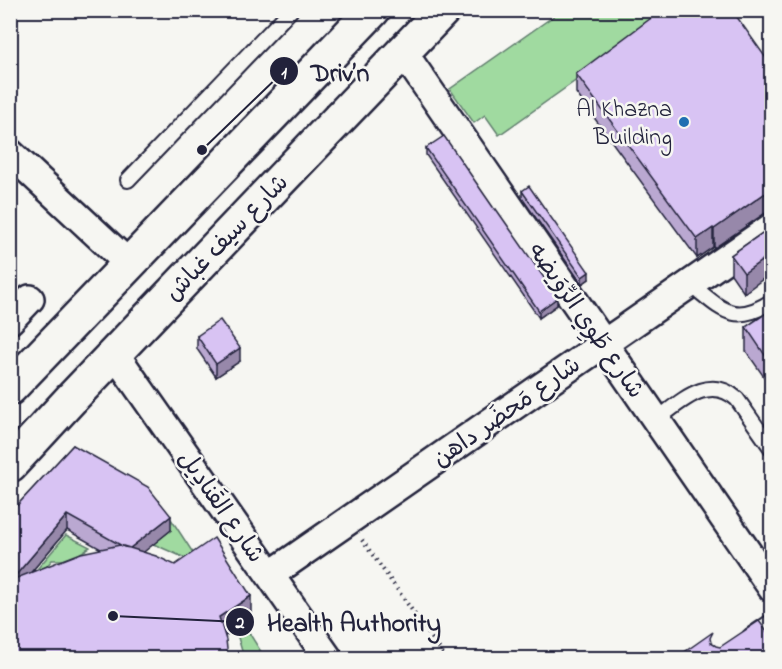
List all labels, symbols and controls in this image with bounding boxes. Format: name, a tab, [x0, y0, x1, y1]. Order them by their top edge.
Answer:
callout: Driv’n	[269, 49, 381, 93]
text: Driv’n	[310, 56, 369, 94]
text: 1	[281, 61, 287, 87]
place label: Al Khazna Building	[576, 93, 672, 156]
marker: Al Khazna Building	[677, 115, 691, 129]
street label: شارع سيف غباش	[158, 167, 298, 310]
street label: شارع طَوِي الرِّوَيضه	[518, 236, 652, 407]
street label: شارع مَحضَر داهن	[426, 349, 589, 477]
street label: شارع القَنادِيل	[168, 444, 272, 571]
callout: Health Authority	[225, 600, 453, 644]
text: Health Authority	[267, 606, 441, 644]
text: 2	[235, 611, 245, 637]

